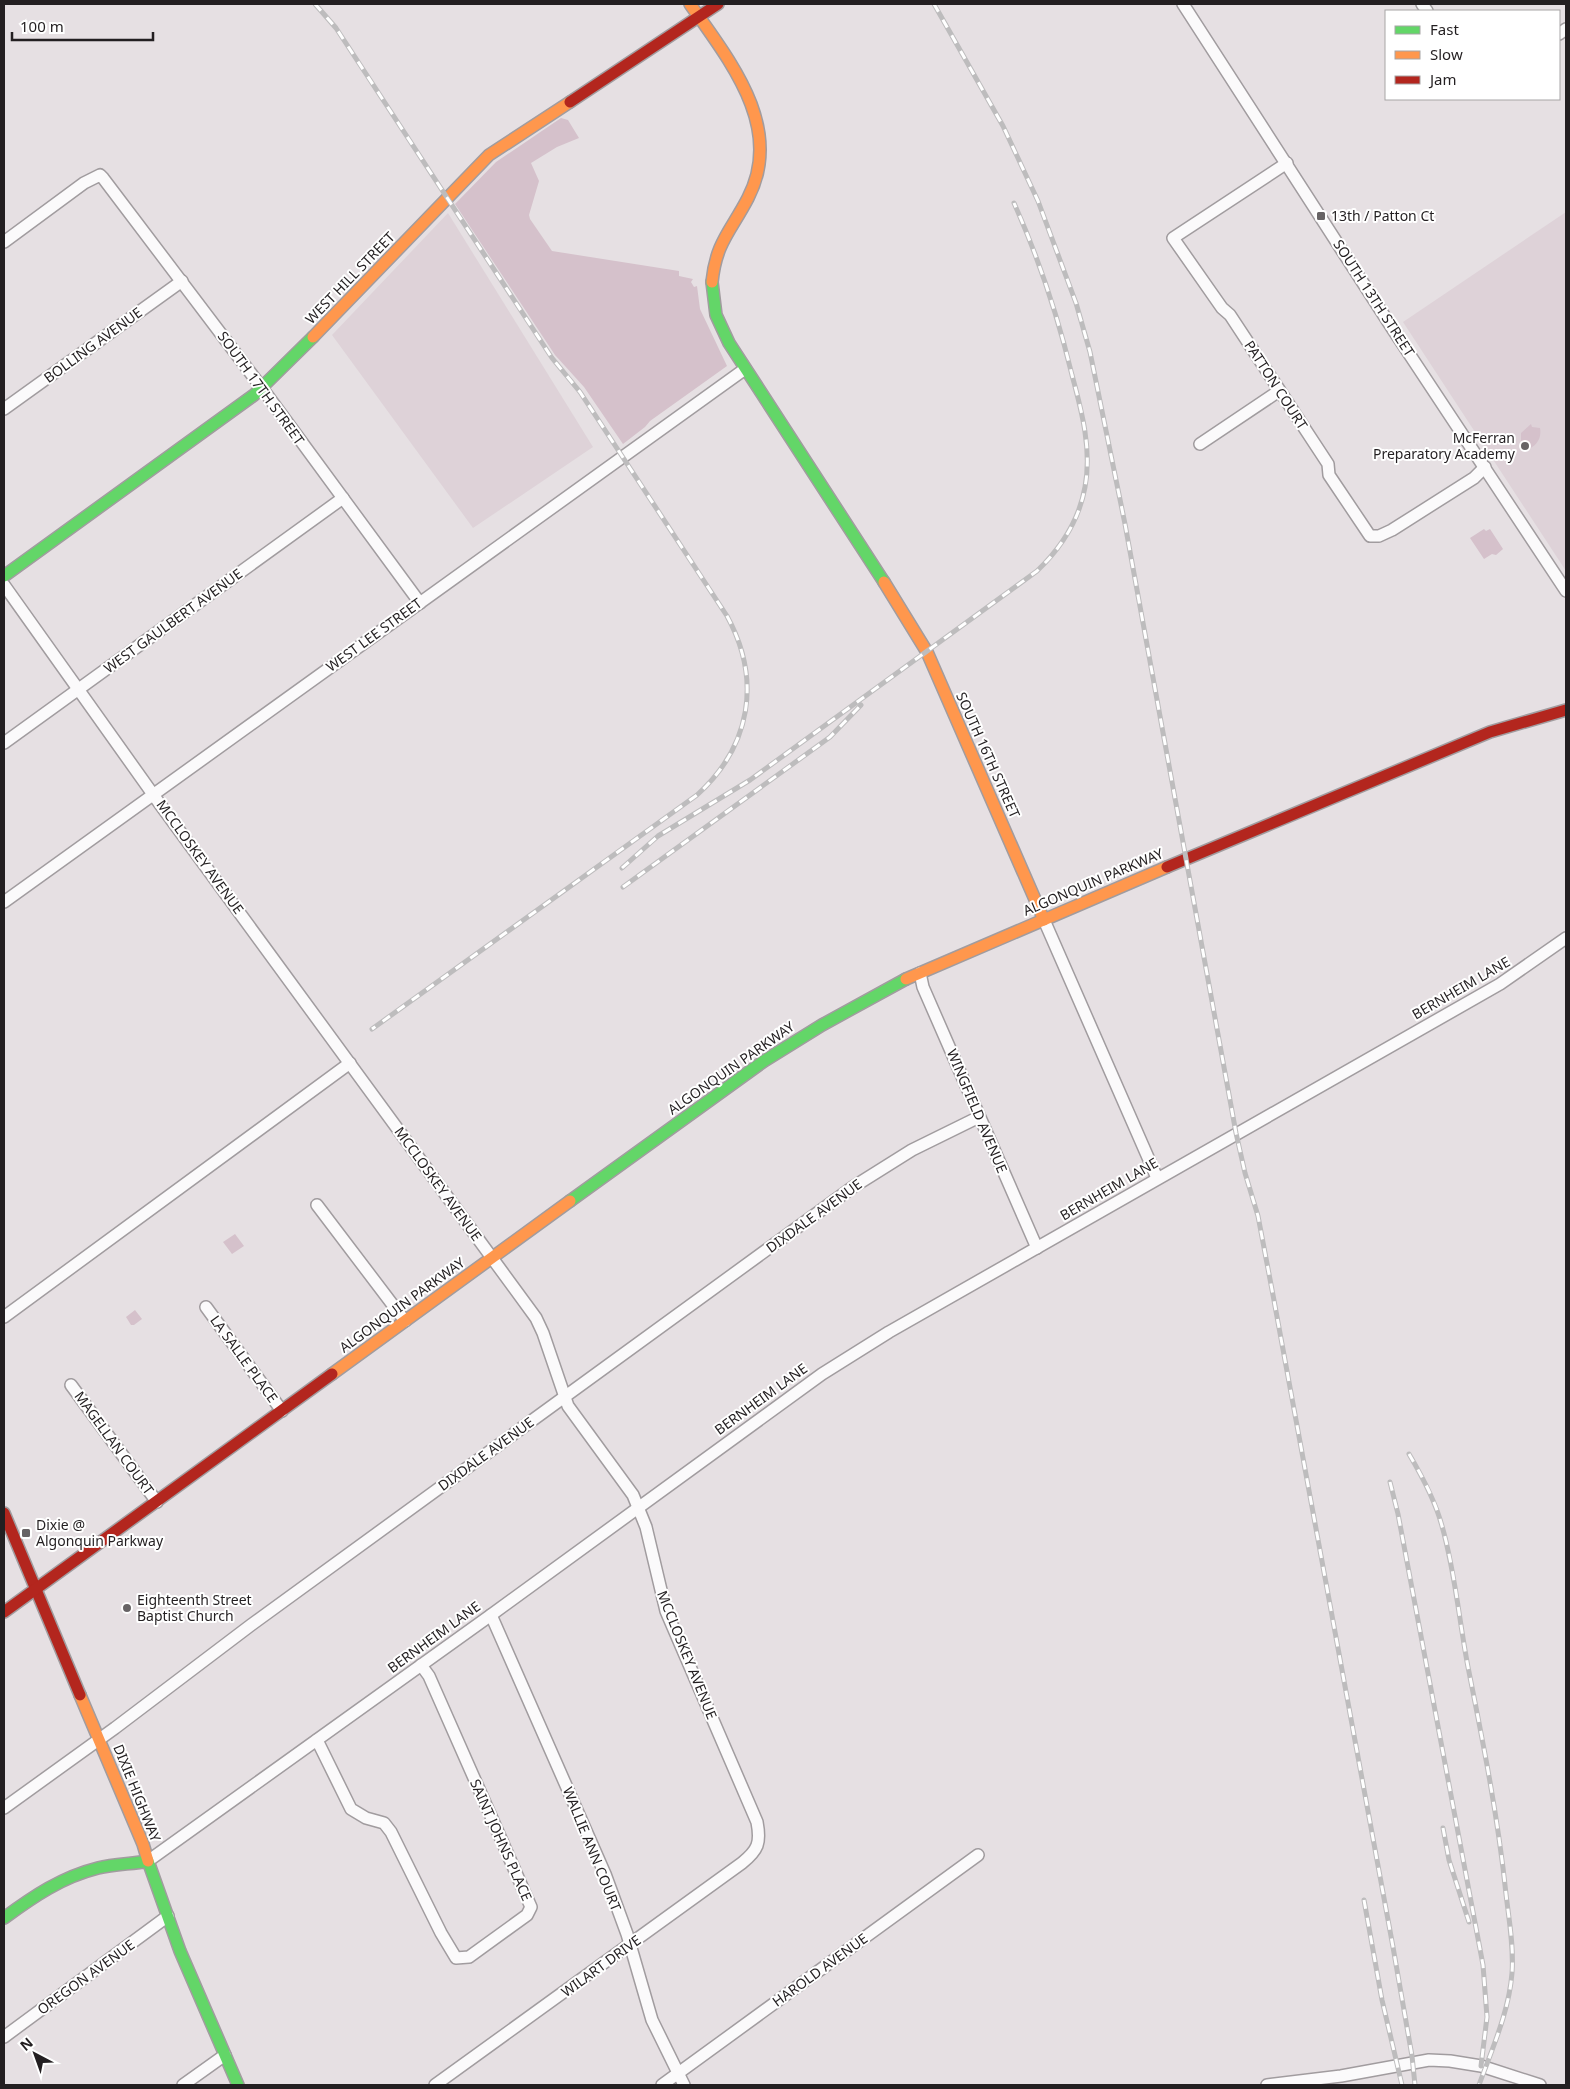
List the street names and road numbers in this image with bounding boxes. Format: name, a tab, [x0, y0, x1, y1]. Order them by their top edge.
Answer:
street label: WEST HILL STREET	[301, 227, 399, 328]
street label: SOUTH 13TH STREET	[1329, 236, 1420, 360]
street label: BOLLING AVENUE	[40, 302, 146, 387]
street label: SOUTH 17TH STREET	[214, 327, 309, 448]
street label: PATTON COURT	[1240, 336, 1312, 433]
street label: WEST GAULBERT AVENUE	[100, 564, 246, 677]
street label: WEST LEE STREET	[322, 593, 426, 676]
street label: SOUTH 16TH STREET	[952, 689, 1025, 821]
street label: MCCLOSKEY AVENUE	[152, 796, 248, 918]
street label: ALGONQUIN PARKWAY	[1020, 843, 1166, 920]
street label: BERNHEIM LANE	[1408, 952, 1513, 1023]
street label: ALGONQUIN PARKWAY	[664, 1017, 798, 1119]
street label: WINGFIELD AVENUE	[943, 1046, 1012, 1176]
street label: MCCLOSKEY AVENUE	[390, 1123, 486, 1245]
street label: BERNHEIM LANE	[1056, 1153, 1161, 1224]
street label: DIXDALE AVENUE	[762, 1174, 865, 1257]
street label: ALGONQUIN PARKWAY	[335, 1253, 468, 1357]
street label: LA SALLE PLACE	[206, 1311, 283, 1406]
street label: BERNHEIM LANE	[711, 1359, 811, 1439]
street label: MAGELLAN COURT	[70, 1387, 159, 1498]
street label: DIXDALE AVENUE	[434, 1412, 537, 1495]
street label: MCCLOSKEY AVENUE	[653, 1588, 722, 1722]
street label: BERNHEIM LANE	[384, 1597, 484, 1677]
street label: DIXIE HIGHWAY	[109, 1741, 166, 1844]
street label: SAINT JOHNS PLACE	[466, 1776, 537, 1904]
street label: WALLIE ANN COURT	[559, 1784, 626, 1914]
street label: HAROLD AVENUE	[768, 1929, 871, 2011]
street label: WILART DRIVE	[557, 1930, 644, 2001]
street label: OREGON AVENUE	[33, 1935, 138, 2018]

